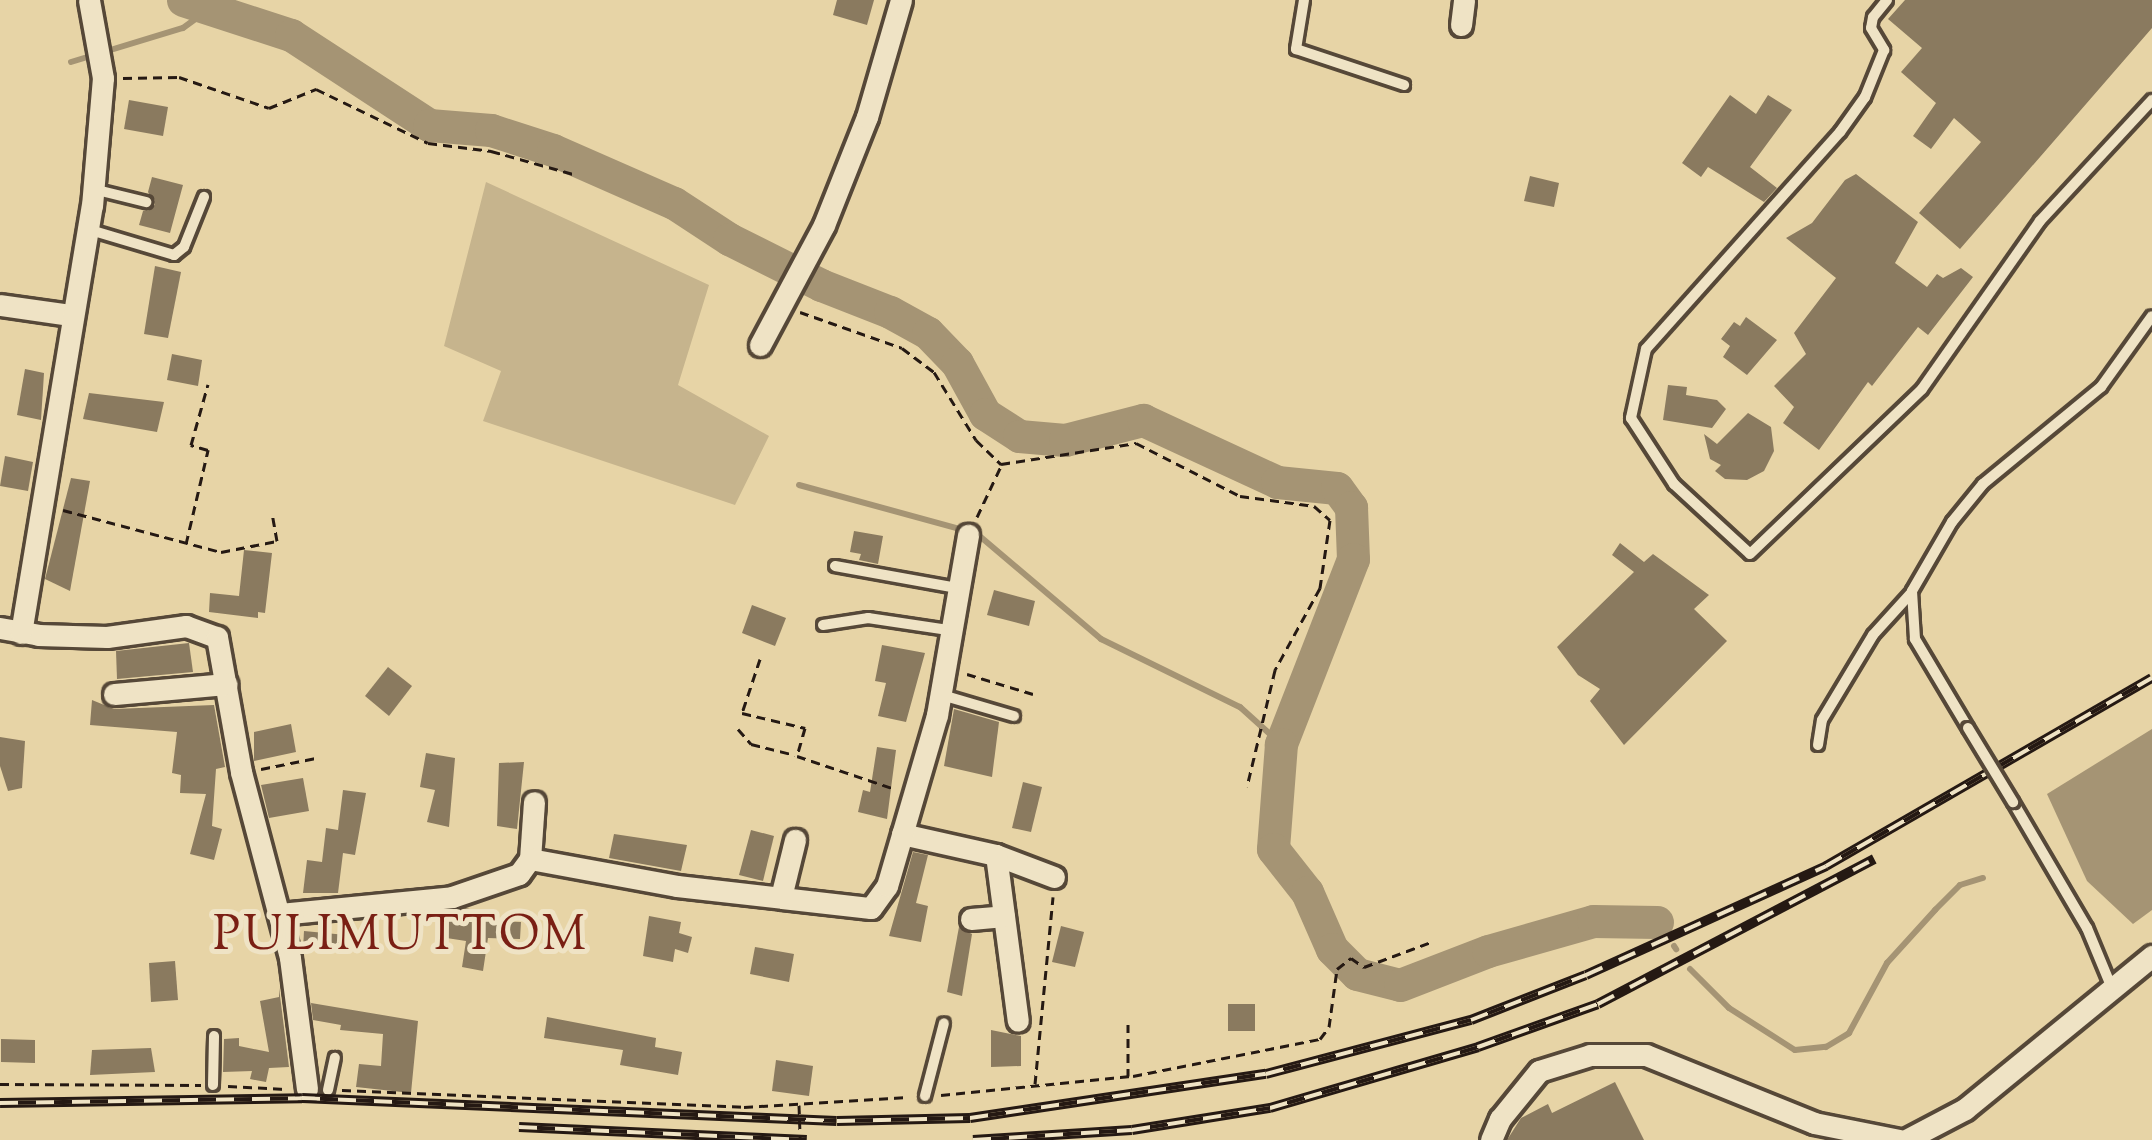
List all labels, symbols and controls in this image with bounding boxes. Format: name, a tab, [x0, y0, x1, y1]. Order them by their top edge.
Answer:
district label: PULIMUTTOM	[213, 909, 589, 967]

